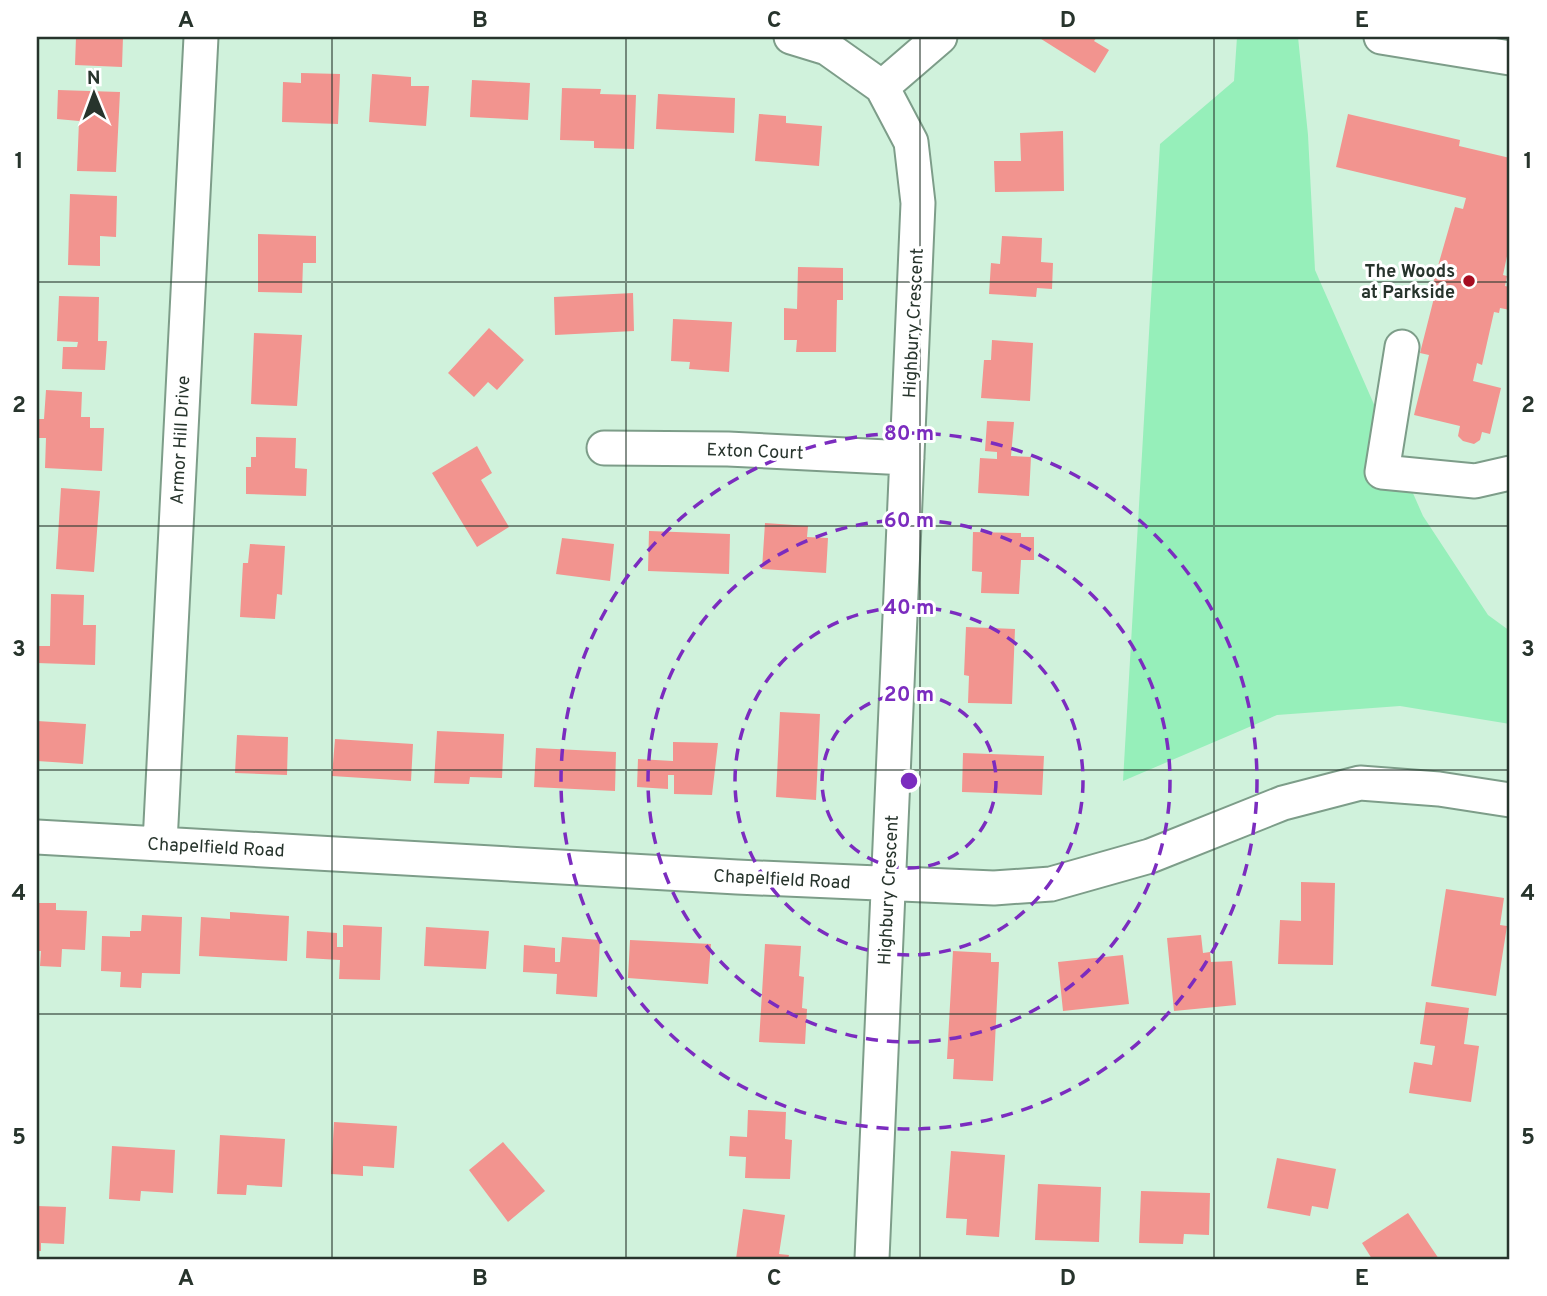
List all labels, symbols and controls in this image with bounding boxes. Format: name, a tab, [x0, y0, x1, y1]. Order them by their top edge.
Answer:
text: A	[178, 7, 194, 36]
text: B	[472, 7, 488, 36]
text: C	[767, 7, 781, 36]
text: D	[1060, 7, 1076, 36]
text: E	[1355, 7, 1369, 36]
north arrow	[60, 60, 130, 130]
text: N	[87, 67, 101, 91]
text: 1	[14, 148, 24, 177]
text: 1	[1523, 148, 1533, 177]
street label: Highbury Crescent	[899, 247, 930, 399]
place label: The Woods at Parkside	[1361, 261, 1455, 305]
marker: The Woods at Parkside	[1461, 273, 1477, 289]
street label: Armor Hill Drive	[167, 375, 196, 505]
text: 2	[12, 392, 26, 421]
text: 2	[1521, 392, 1535, 421]
text: 80 m	[884, 421, 934, 448]
street label: Exton Court	[706, 439, 804, 466]
text: 60 m	[884, 508, 934, 535]
text: 40 m	[884, 595, 934, 622]
text: 3	[12, 636, 26, 665]
text: 3	[1521, 636, 1535, 665]
text: 20 m	[884, 682, 934, 709]
centre of rings	[897, 769, 921, 793]
street label: Highbury Crescent	[874, 814, 905, 966]
street label: Chapelfield Road	[147, 833, 285, 864]
street label: Chapelfield Road	[713, 865, 851, 896]
text: 4	[12, 880, 26, 909]
text: 4	[1521, 880, 1535, 909]
text: 5	[12, 1124, 26, 1153]
text: 5	[1521, 1124, 1535, 1153]
text: A	[178, 1265, 194, 1294]
text: B	[472, 1265, 488, 1294]
text: C	[767, 1265, 781, 1294]
text: D	[1060, 1265, 1076, 1294]
text: E	[1355, 1265, 1369, 1294]

